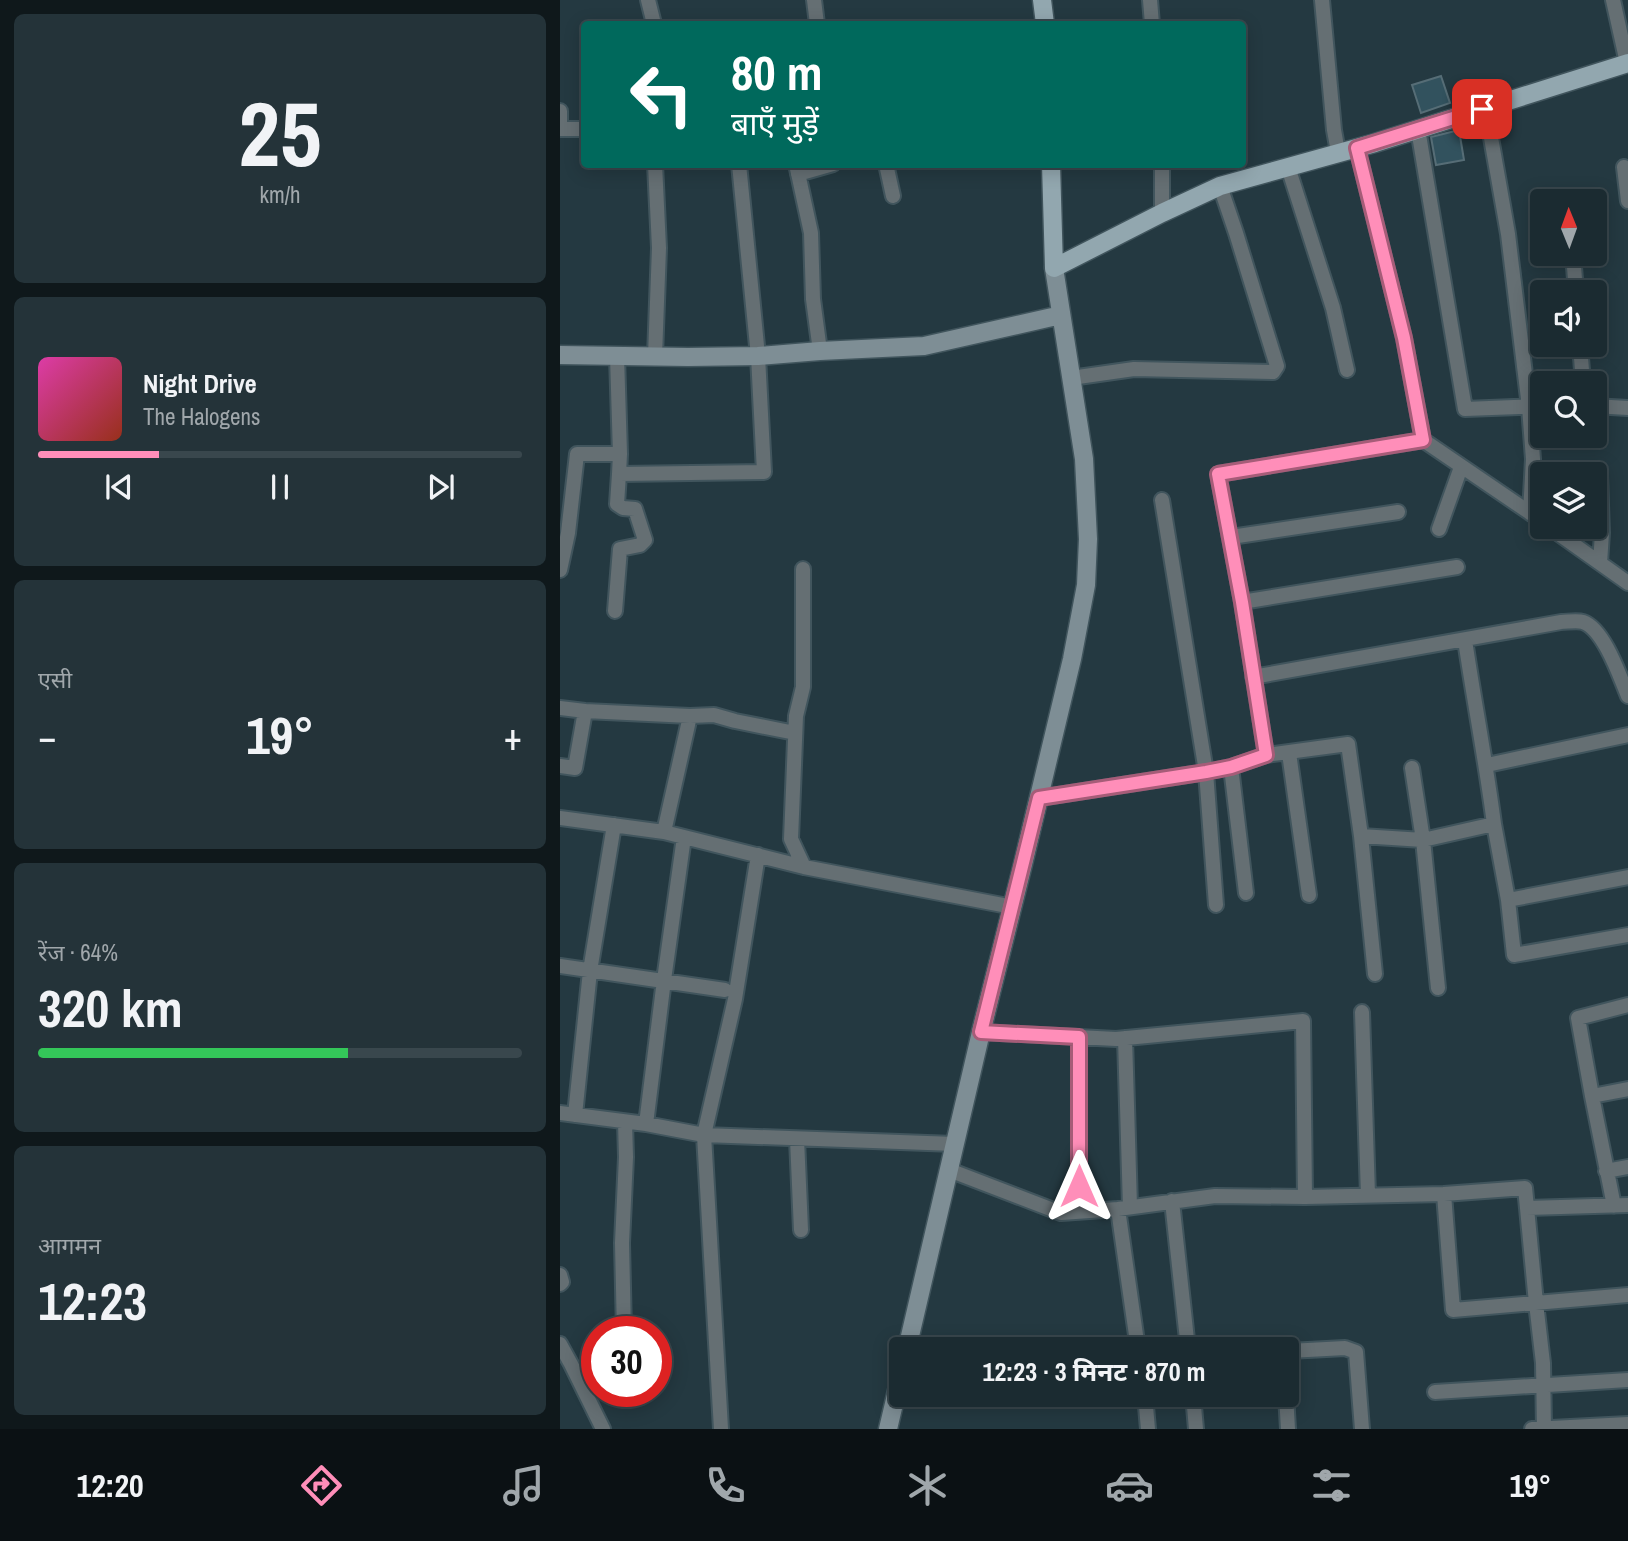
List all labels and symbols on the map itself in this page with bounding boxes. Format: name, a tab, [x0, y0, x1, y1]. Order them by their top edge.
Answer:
pin	[1452, 79, 1512, 139]
north arrow	[1530, 189, 1606, 266]
position arrow	[1042, 1149, 1116, 1223]
speed limit sign: 30	[581, 1316, 672, 1407]

